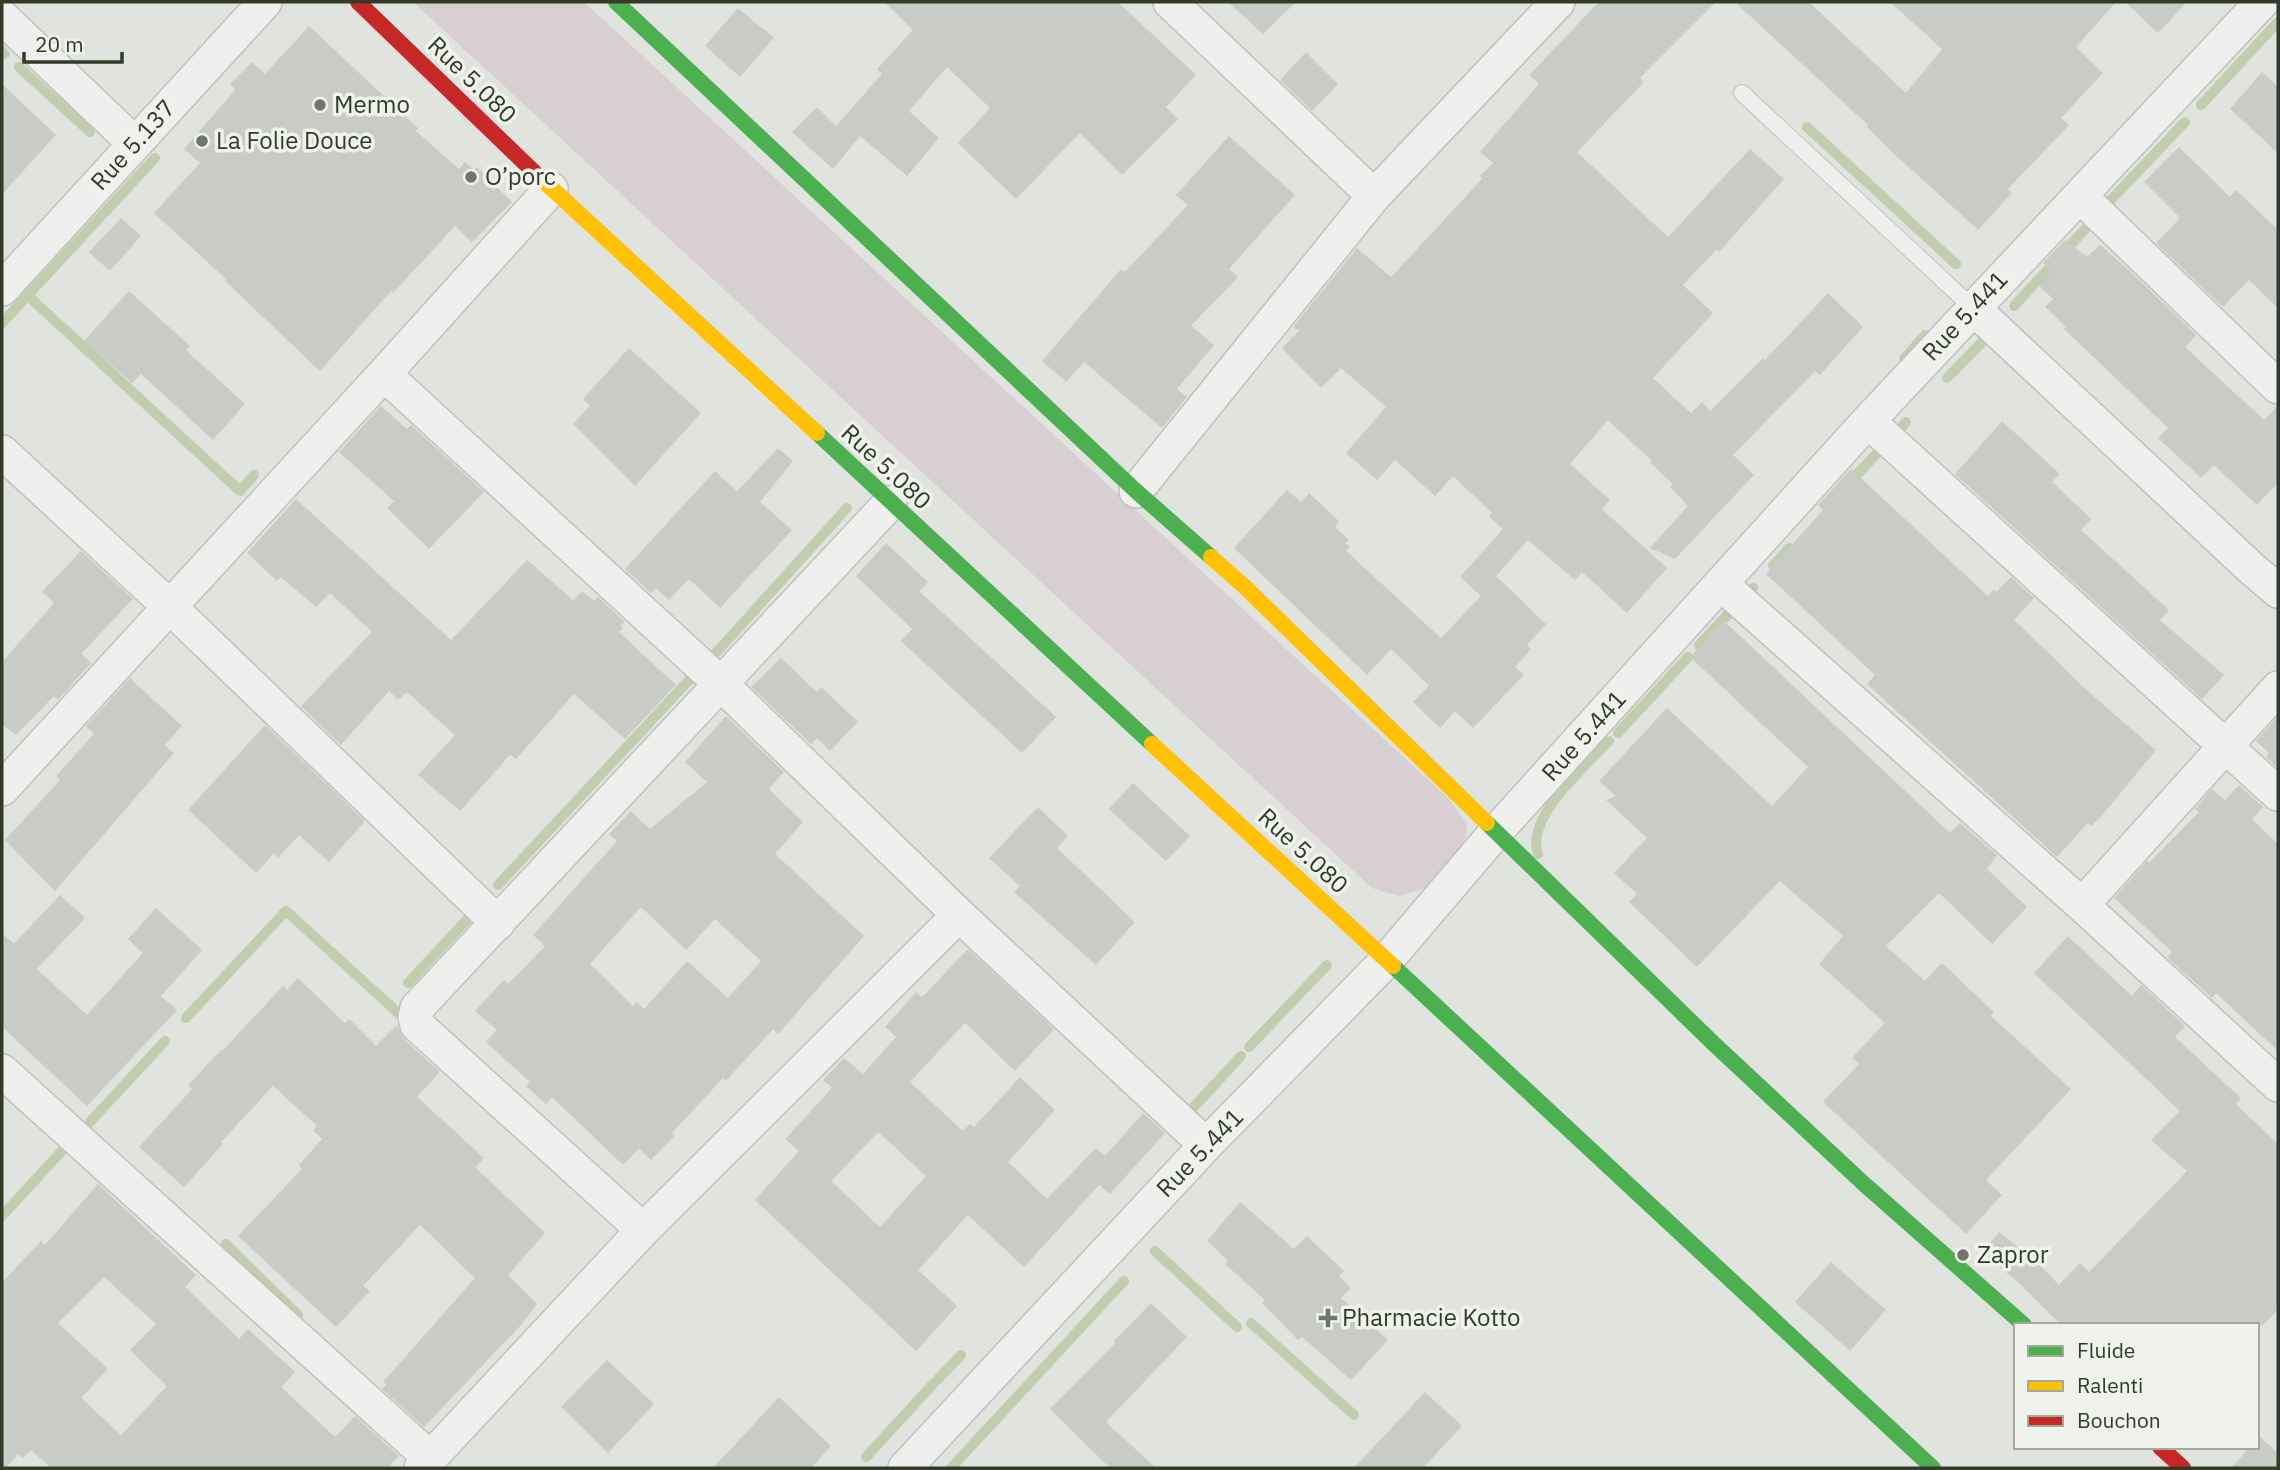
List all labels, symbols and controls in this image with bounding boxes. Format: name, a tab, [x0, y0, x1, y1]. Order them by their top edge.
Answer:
scale bar	[24, 21, 122, 65]
street label: Rue 5.080	[421, 29, 524, 130]
text: 20 m	[35, 30, 84, 58]
place label: Mermo	[334, 88, 410, 120]
street label: Rue 5.137	[83, 92, 182, 197]
marker: Mermo	[312, 97, 328, 113]
place label: La Folie Douce	[216, 124, 372, 156]
marker: La Folie Douce	[194, 133, 210, 149]
place label: O’porc	[485, 160, 556, 192]
marker: O’porc	[463, 169, 479, 185]
street label: Rue 5.441	[1914, 263, 2014, 367]
street label: Rue 5.080	[835, 416, 939, 516]
street label: Rue 5.441	[1534, 683, 1633, 788]
street label: Rue 5.080	[1252, 800, 1356, 900]
street label: Rue 5.441	[1149, 1101, 1250, 1204]
place label: Zapror	[1977, 1238, 2049, 1270]
marker: Zapror	[1955, 1247, 1971, 1263]
place label: Pharmacie Kotto	[1342, 1301, 1521, 1333]
marker: Pharmacie Kotto	[1320, 1310, 1336, 1326]
legend	[2014, 1323, 2259, 1449]
text: Fluide	[2077, 1336, 2135, 1364]
text: Ralenti	[2077, 1371, 2143, 1399]
text: Bouchon	[2077, 1406, 2161, 1434]

